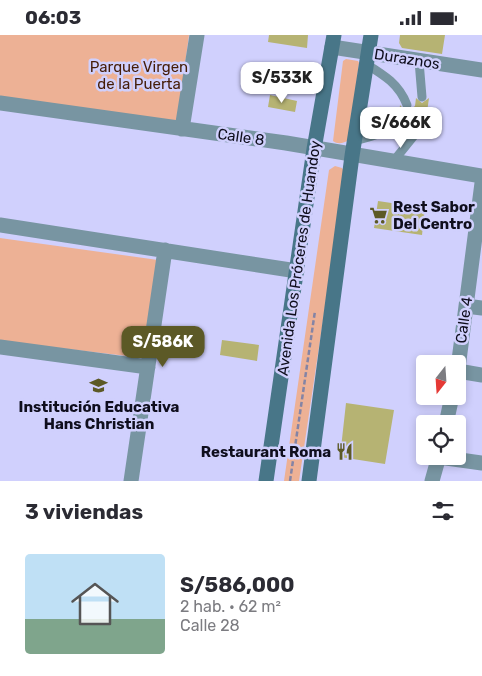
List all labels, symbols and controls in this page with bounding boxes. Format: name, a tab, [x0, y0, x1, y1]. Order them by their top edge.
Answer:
text: 06:03	[25, 6, 81, 29]
street label: Duraznos	[373, 45, 441, 73]
park label: Parque Virgen de la Puerta	[90, 58, 188, 93]
pin: S/533K	[241, 62, 323, 104]
text: S/533K	[252, 68, 312, 87]
pin: S/666K	[360, 107, 442, 149]
text: S/666K	[371, 113, 431, 132]
street label: Calle 8	[216, 125, 266, 149]
street label: Avenida Los Próceres de Huandoy	[274, 139, 324, 377]
place label: Rest Sabor Del Centro	[393, 198, 475, 233]
supermarket icon: Rest Sabor Del Centro	[369, 206, 389, 226]
street label: Calle 4	[452, 295, 476, 345]
pin: S/586K	[122, 325, 204, 368]
text: S/586K	[133, 332, 193, 351]
north arrow	[416, 355, 466, 405]
map controls	[416, 355, 466, 465]
school or university icon: Institución Educativa Hans Christian	[89, 376, 109, 396]
place label: Institución Educativa Hans Christian	[19, 398, 180, 433]
button: locate	[416, 415, 466, 465]
restaurant icon: Restaurant Roma	[335, 442, 355, 462]
place label: Restaurant Roma	[201, 443, 331, 461]
icon: filters	[429, 497, 457, 525]
text: 3 viviendas	[25, 499, 143, 524]
text: S/586,000	[180, 572, 295, 597]
icon: home	[65, 574, 125, 634]
text: 2 hab. · 62 m²	[180, 597, 281, 616]
text: Calle 28	[180, 616, 240, 635]

